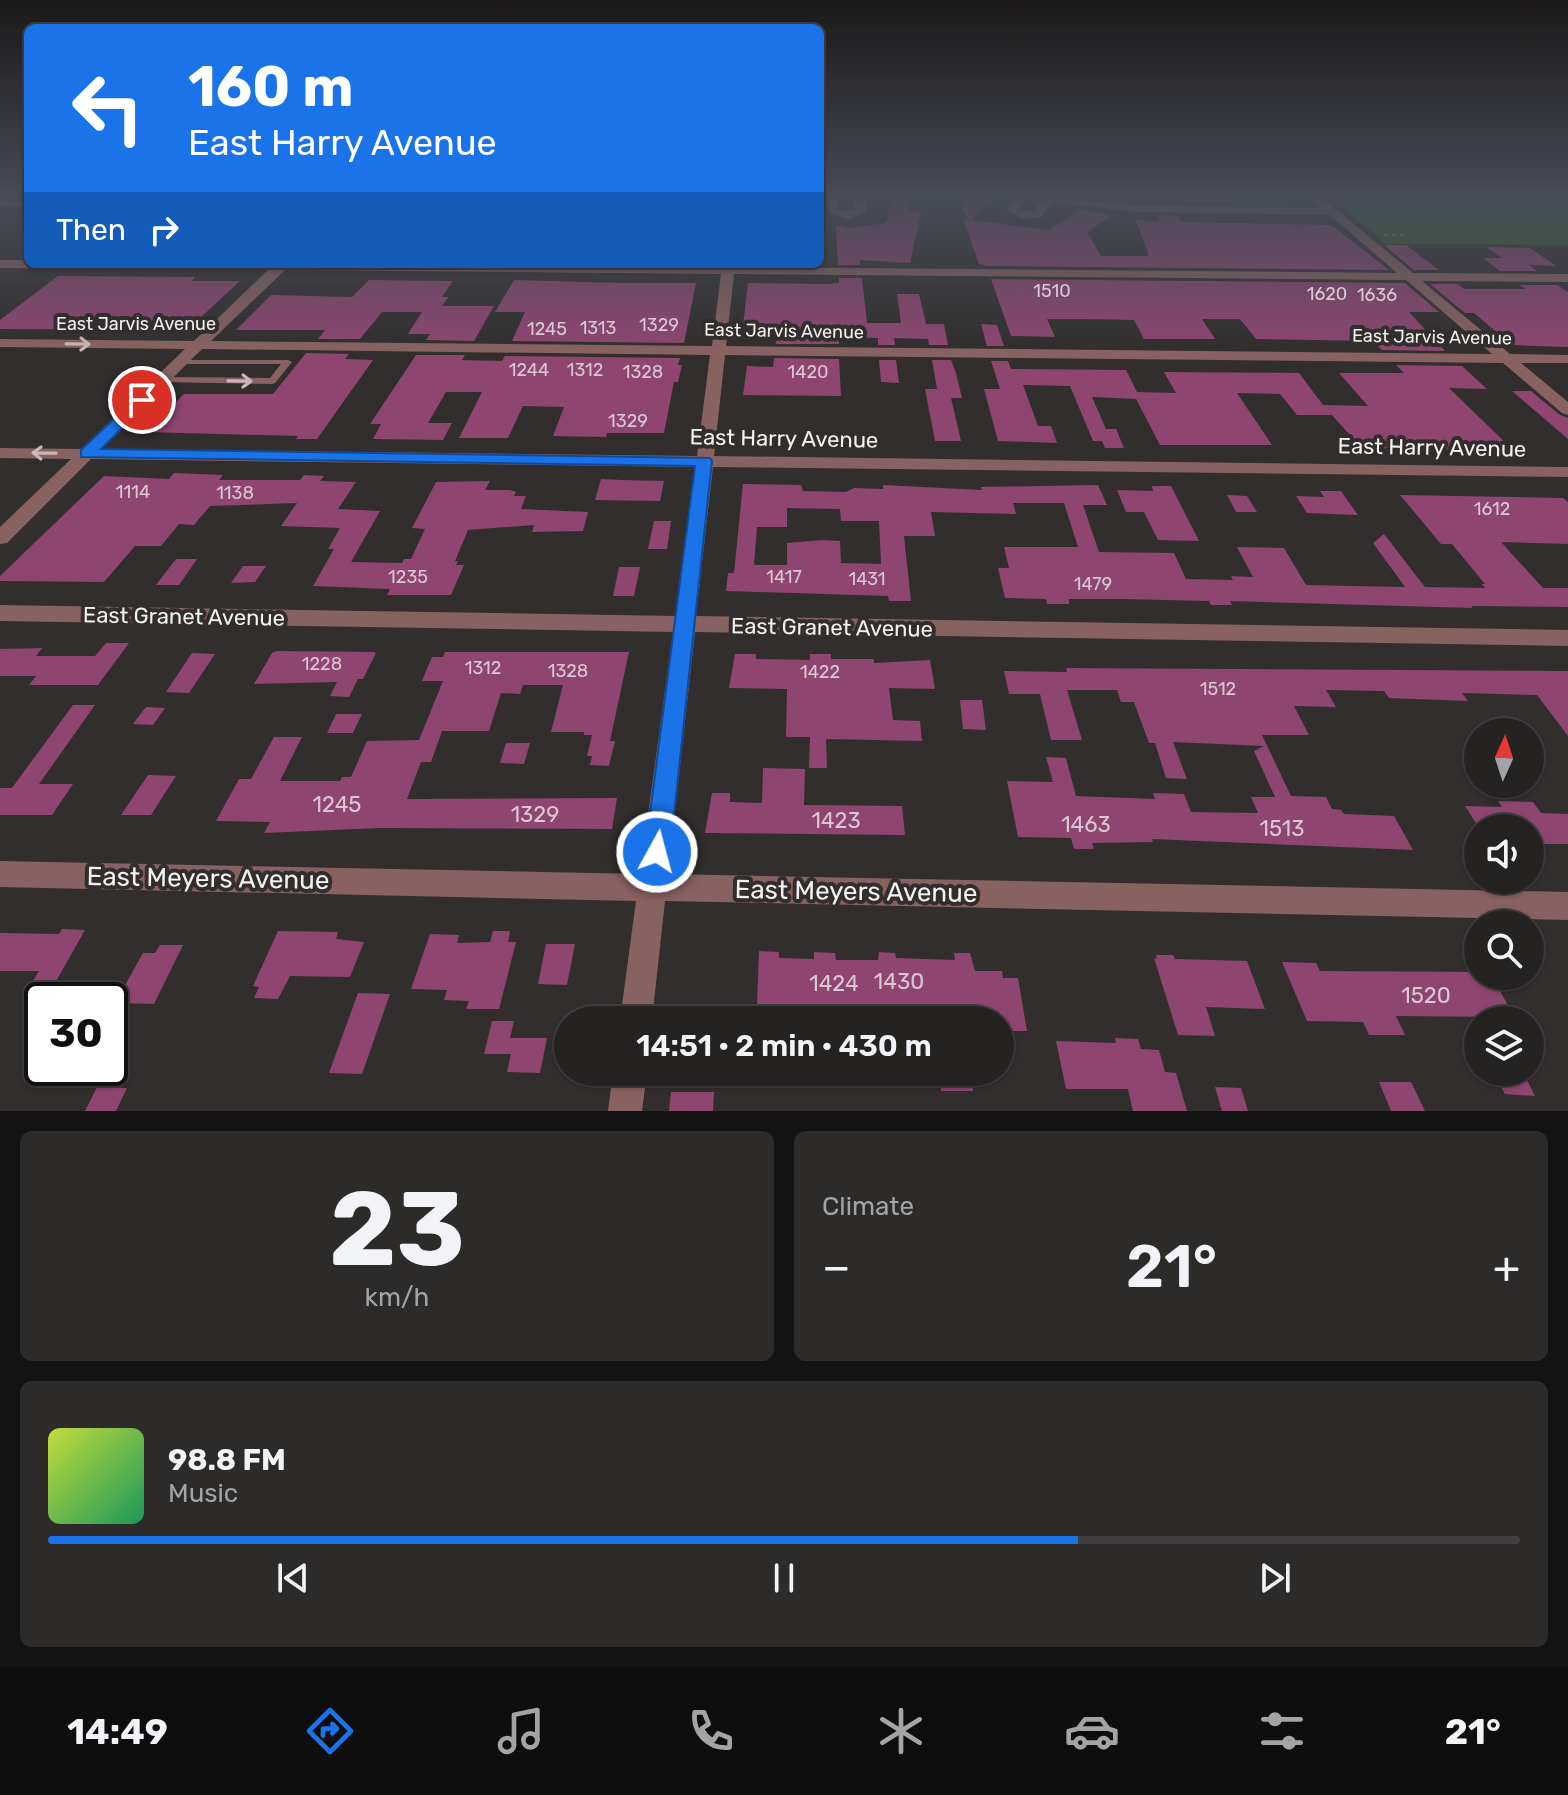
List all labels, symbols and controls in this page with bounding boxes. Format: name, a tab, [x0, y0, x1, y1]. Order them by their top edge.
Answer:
text: 160 m	[188, 54, 354, 120]
icon: left	[56, 56, 160, 160]
text: East Harry Avenue	[188, 121, 497, 164]
icon: right	[142, 208, 186, 252]
text: Then	[56, 212, 126, 248]
house number: 1510	[1033, 280, 1071, 302]
house number: 1620	[1307, 283, 1347, 305]
house number: 1636	[1357, 284, 1397, 306]
street label: East Jarvis Avenue	[56, 313, 216, 335]
house number: 1329	[639, 314, 679, 336]
house number: 1313	[580, 317, 616, 339]
house number: 1245	[527, 318, 567, 340]
street label: East Jarvis Avenue	[704, 319, 864, 343]
street label: East Jarvis Avenue	[1352, 325, 1512, 349]
one-way arrow	[64, 336, 91, 352]
house number: 1244	[509, 359, 549, 381]
house number: 1312	[567, 359, 603, 381]
house number: 1328	[623, 361, 663, 383]
house number: 1420	[788, 361, 828, 383]
pin	[108, 366, 176, 434]
one-way arrow	[226, 373, 253, 388]
icon: arrive	[120, 378, 164, 422]
house number: 1329	[608, 410, 648, 432]
street label: East Harry Avenue	[689, 423, 879, 454]
street label: East Harry Avenue	[1337, 432, 1527, 463]
one-way arrow	[31, 445, 58, 461]
house number: 1114	[116, 481, 150, 503]
house number: 1138	[216, 482, 254, 504]
house number: 1612	[1474, 498, 1510, 520]
house number: 1235	[388, 566, 428, 588]
house number: 1417	[766, 566, 802, 588]
house number: 1431	[848, 568, 886, 590]
house number: 1479	[1074, 573, 1112, 595]
street label: East Granet Avenue	[83, 601, 285, 632]
street label: East Granet Avenue	[731, 612, 933, 643]
house number: 1228	[302, 653, 342, 675]
house number: 1312	[465, 657, 501, 679]
house number: 1328	[548, 660, 588, 682]
house number: 1422	[800, 661, 840, 683]
house number: 1512	[1200, 678, 1236, 700]
north arrow	[1464, 718, 1544, 798]
map controls	[1464, 718, 1544, 1086]
house number: 1245	[313, 791, 361, 818]
house number: 1329	[511, 801, 559, 828]
house number: 1423	[811, 807, 861, 834]
position arrow	[615, 810, 699, 894]
house number: 1463	[1061, 811, 1111, 838]
button: sound	[1464, 814, 1544, 894]
house number: 1513	[1260, 815, 1304, 842]
street label: East Meyers Avenue	[86, 861, 330, 896]
street label: East Meyers Avenue	[734, 874, 978, 909]
button: search	[1464, 910, 1544, 990]
house number: 1430	[874, 968, 924, 995]
house number: 1424	[809, 970, 859, 997]
speed limit sign: 30	[24, 982, 128, 1086]
house number: 1520	[1401, 982, 1451, 1009]
button: layers	[1464, 1006, 1544, 1086]
text: 14:51 · 2 min · 430 m	[636, 1028, 932, 1064]
text: 23	[329, 1168, 465, 1291]
text: Climate	[822, 1191, 914, 1222]
text: 21°	[1126, 1231, 1217, 1302]
text: −	[822, 1241, 851, 1293]
text: +	[1493, 1241, 1520, 1293]
text: km/h	[365, 1282, 429, 1313]
text: 98.8 FM	[168, 1442, 286, 1478]
text: Music	[168, 1478, 238, 1509]
icon: previous	[271, 1556, 315, 1600]
icon: pause	[762, 1556, 806, 1600]
icon: next	[1253, 1556, 1297, 1600]
icon: directions	[302, 1703, 358, 1759]
icon: music	[493, 1703, 549, 1759]
icon: phone	[683, 1703, 739, 1759]
icon: climate	[873, 1703, 929, 1759]
icon: car	[1064, 1703, 1120, 1759]
icon: filters	[1254, 1703, 1310, 1759]
text: 14:49	[67, 1710, 168, 1753]
text: 21°	[1445, 1710, 1501, 1753]

